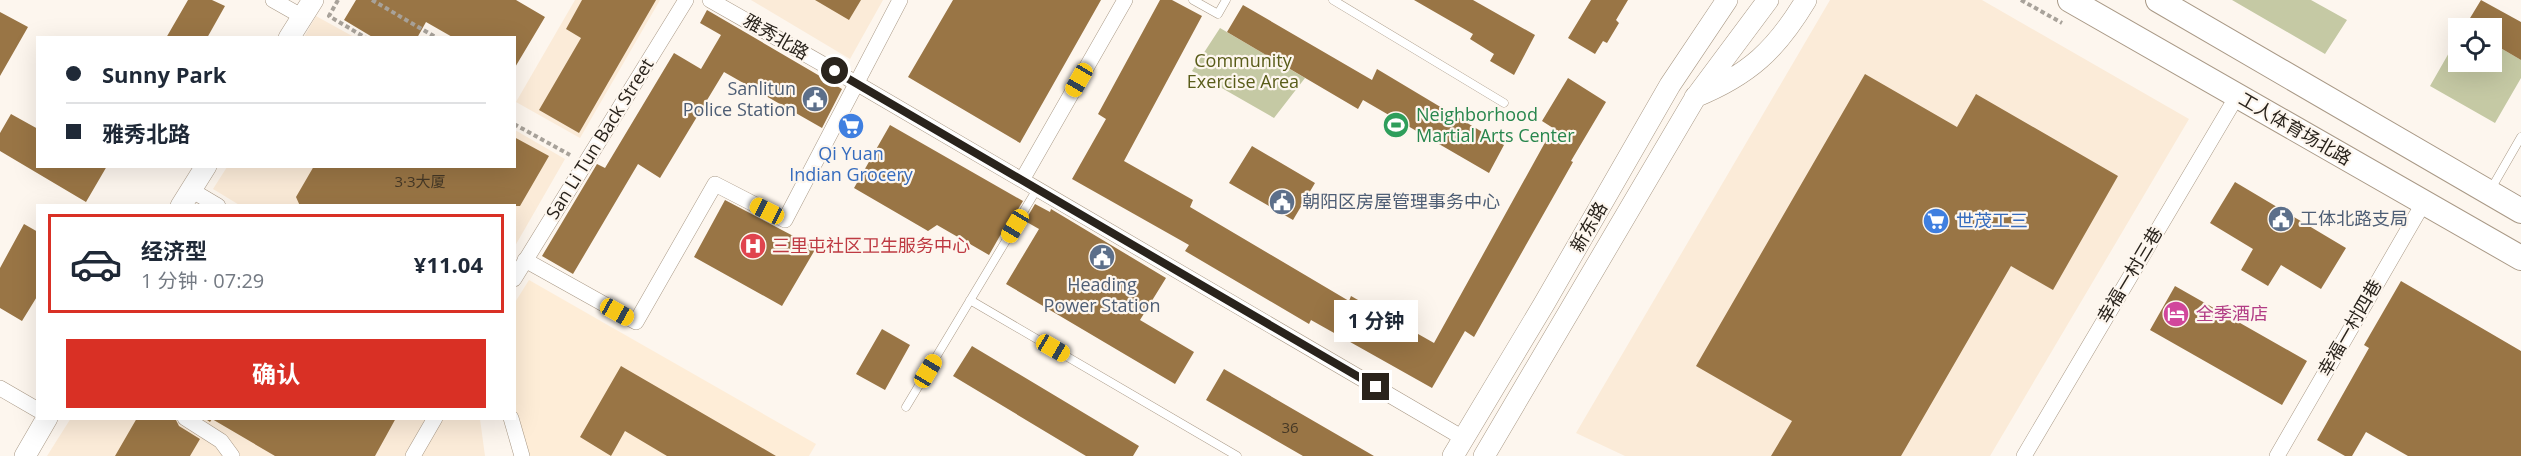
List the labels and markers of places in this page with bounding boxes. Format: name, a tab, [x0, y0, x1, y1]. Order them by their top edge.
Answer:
place label: Sanlitun Police Station	[683, 76, 796, 121]
public building icon: Sanlitun Police Station	[800, 84, 830, 114]
place label: Neighborhood Martial Arts Center	[1416, 102, 1575, 147]
sports icon: Neighborhood Martial Arts Center	[1381, 110, 1411, 140]
supermarket icon: Qi Yuan Indian Grocery	[836, 111, 866, 141]
place label: Qi Yuan Indian Grocery	[789, 141, 914, 186]
public building icon: 朝阳区房屋管理事务中心	[1267, 187, 1297, 217]
place label: 朝阳区房屋管理事务中心	[1302, 189, 1500, 213]
public building icon: 工体北路支局	[2266, 204, 2296, 234]
supermarket icon: 世茂工三	[1921, 206, 1951, 236]
place label: 工体北路支局	[2300, 206, 2408, 230]
place label: 世茂工三	[1956, 208, 2028, 232]
hospital icon: 三里屯社区卫生服务中心	[738, 231, 768, 261]
place label: 三里屯社区卫生服务中心	[772, 233, 970, 257]
public building icon: Heading Power Station	[1087, 242, 1117, 272]
place label: Heading Power Station	[1044, 272, 1160, 317]
hotel icon: 全季酒店	[2161, 299, 2191, 329]
place label: 全季酒店	[2196, 301, 2268, 325]

